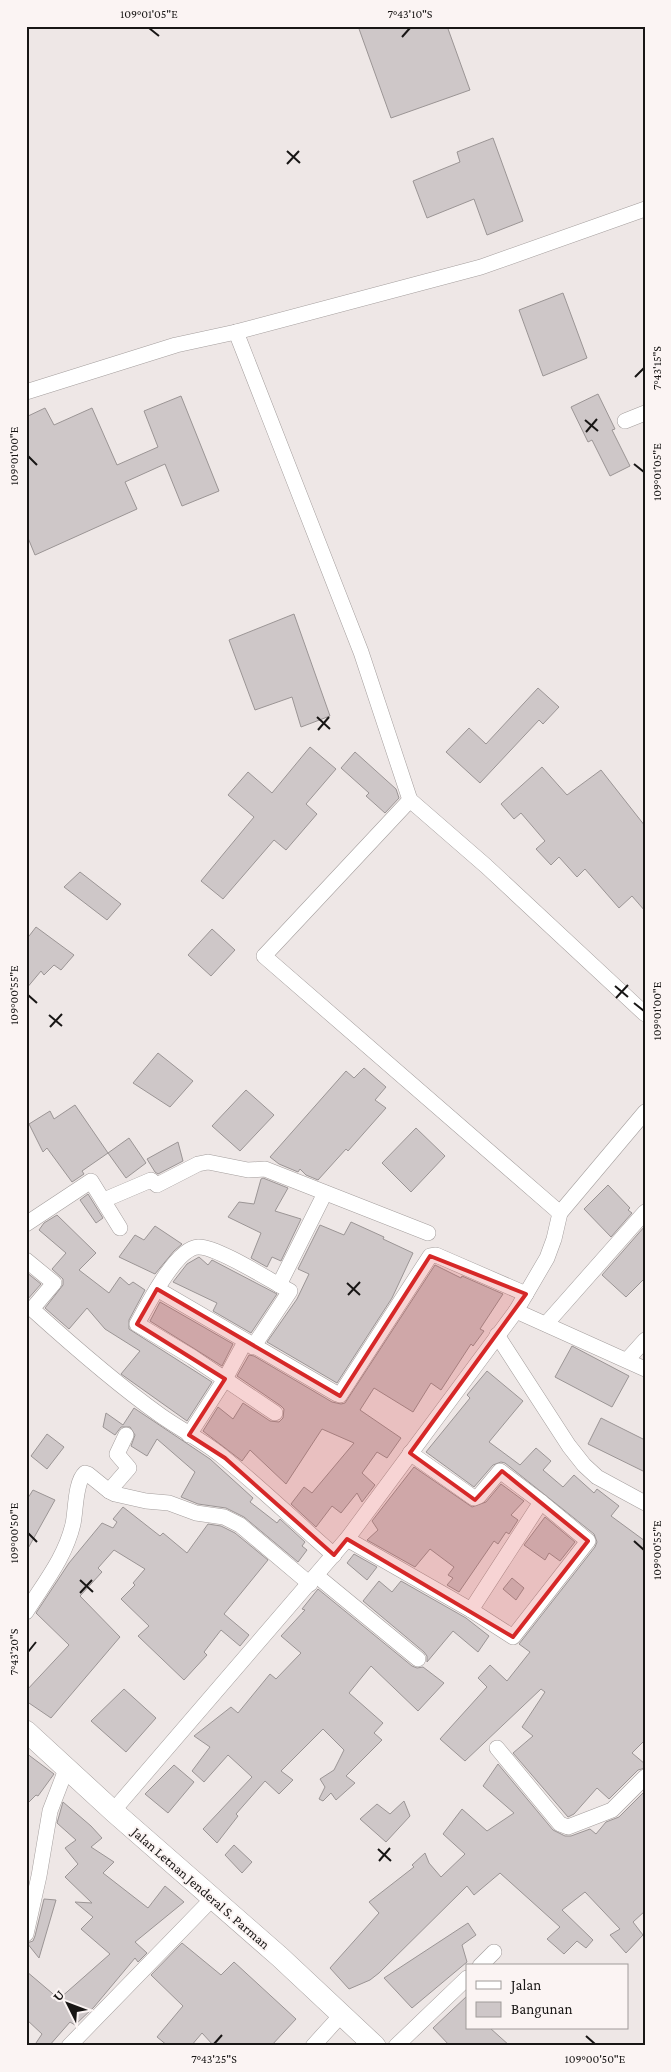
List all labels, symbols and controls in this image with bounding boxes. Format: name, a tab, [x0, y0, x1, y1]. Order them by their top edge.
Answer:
text: 109°01'05"E	[120, 7, 178, 21]
text: 7°43'10"S	[388, 7, 433, 21]
text: 7°43'15"S	[650, 346, 664, 390]
text: 109°01'00"E	[7, 426, 21, 485]
text: 109°01'05"E	[650, 443, 664, 501]
text: 109°00'55"E	[7, 965, 21, 1025]
text: 109°01'00"E	[650, 981, 664, 1040]
text: 109°00'50"E	[7, 1502, 21, 1563]
text: 109°00'55"E	[650, 1520, 664, 1580]
text: 7°43'20"S	[7, 1628, 21, 1675]
street label: Jalan Letnan Jenderal S. Parman	[127, 1822, 274, 1953]
legend	[466, 1964, 628, 2030]
text: Jalan	[509, 1977, 541, 1994]
north arrow	[42, 1980, 92, 2030]
text: U	[49, 1986, 68, 2004]
text: Bangunan	[511, 2001, 572, 2018]
text: 7°43'25"S	[191, 2052, 237, 2066]
text: 109°00'50"E	[565, 2052, 626, 2066]

